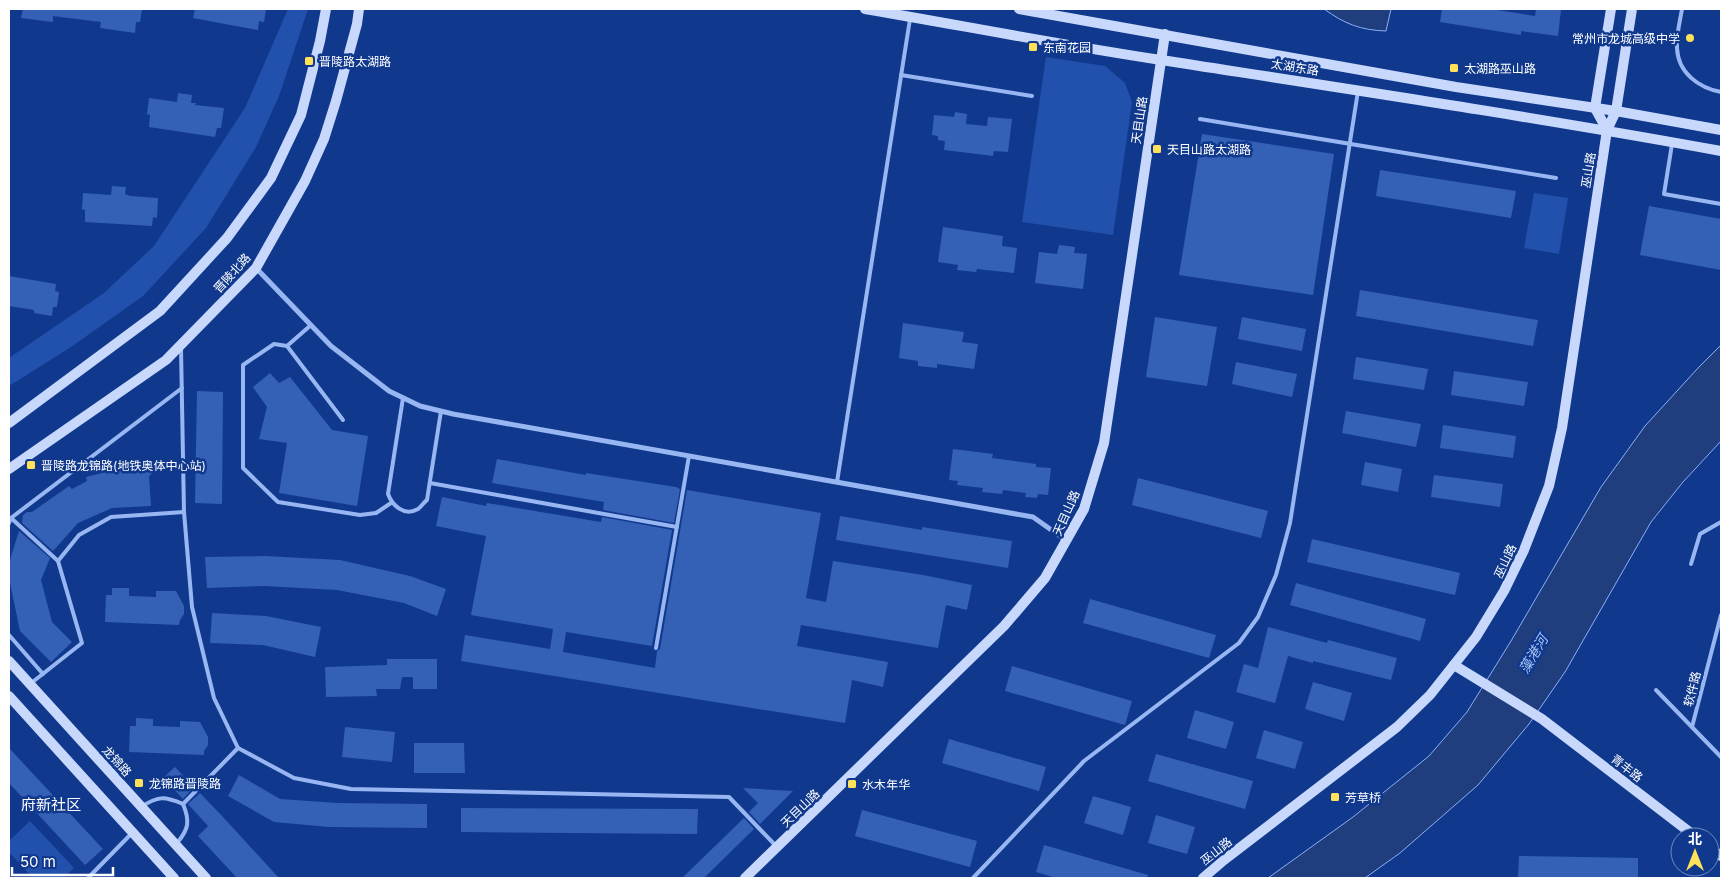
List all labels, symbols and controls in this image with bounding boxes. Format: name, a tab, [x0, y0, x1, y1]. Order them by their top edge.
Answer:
place label: 常州市龙城高级中学	[1572, 31, 1680, 46]
marker: 常州市龙城高级中学	[1684, 32, 1696, 44]
place label: 东南花园	[1043, 40, 1091, 55]
marker: 东南花园	[1027, 41, 1039, 53]
place label: 晋陵路太湖路	[319, 54, 391, 69]
marker: 晋陵路太湖路	[303, 55, 315, 67]
street label: 太湖东路	[1270, 56, 1320, 78]
place label: 太湖路巫山路	[1464, 61, 1536, 76]
marker: 太湖路巫山路	[1448, 62, 1460, 74]
street label: 天目山路	[1128, 95, 1150, 145]
place label: 天目山路太湖路	[1167, 142, 1251, 157]
marker: 天目山路太湖路	[1151, 143, 1163, 155]
street label: 巫山路	[1578, 151, 1598, 189]
street label: 晋陵北路	[210, 250, 254, 296]
place label: 晋陵路龙锦路(地铁奥体中心站)	[41, 458, 206, 473]
marker: 晋陵路龙锦路(地铁奥体中心站)	[25, 459, 37, 471]
street label: 天目山路	[1049, 488, 1083, 538]
street label: 巫山路	[1491, 542, 1519, 580]
water label: 藻港河	[1515, 629, 1553, 676]
street label: 软件路	[1680, 670, 1704, 708]
street label: 龙锦路	[99, 743, 135, 779]
street label: 青丰路	[1608, 751, 1646, 785]
place label: 龙锦路晋陵路	[149, 776, 221, 791]
marker: 龙锦路晋陵路	[133, 777, 145, 789]
place label: 水木年华	[862, 777, 910, 792]
marker: 水木年华	[846, 778, 858, 790]
street label: 天目山路	[778, 786, 822, 830]
place label: 芳草桥	[1345, 790, 1381, 805]
marker: 芳草桥	[1329, 791, 1341, 803]
district label: 府新社区	[21, 795, 81, 814]
north arrow	[1670, 827, 1720, 877]
text: 北	[1688, 830, 1702, 847]
street label: 巫山路	[1197, 834, 1235, 868]
scale bar	[12, 844, 114, 876]
text: 50 m	[20, 852, 56, 871]

